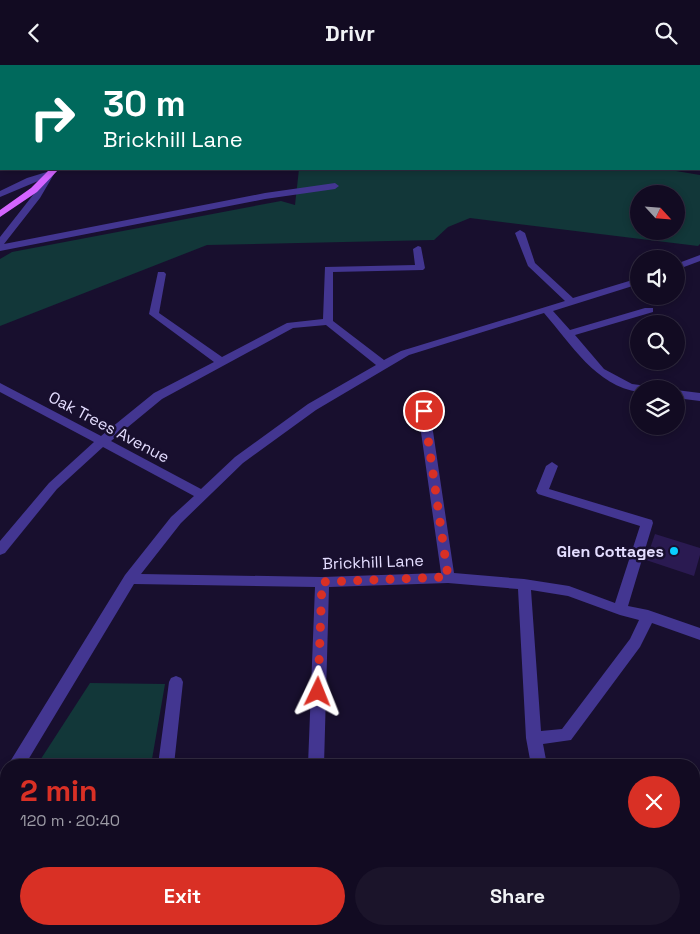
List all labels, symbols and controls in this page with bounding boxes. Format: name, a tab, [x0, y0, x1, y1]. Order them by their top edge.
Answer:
icon: back	[20, 19, 48, 47]
text: Drivr	[325, 19, 375, 47]
icon: search	[652, 19, 680, 47]
text: 30 m	[103, 82, 186, 126]
icon: right	[20, 85, 85, 150]
text: Brickhill Lane	[103, 125, 243, 153]
north arrow	[630, 185, 685, 240]
map controls	[630, 185, 685, 435]
button: sound	[630, 250, 685, 305]
button: search	[630, 315, 685, 370]
button: layers	[630, 380, 685, 435]
street label: Oak Trees Avenue	[45, 386, 173, 468]
pin	[403, 390, 445, 432]
icon: arrive	[410, 397, 438, 425]
place label: Glen Cottages	[556, 541, 664, 562]
marker: Glen Cottages	[668, 545, 680, 557]
street label: Brickhill Lane	[322, 550, 424, 574]
position arrow	[291, 665, 343, 717]
text: 2 min	[20, 771, 98, 810]
button: close	[628, 776, 680, 828]
text: 120 m · 20:40	[20, 810, 120, 831]
button: Exit	[20, 867, 345, 925]
button: Share	[355, 867, 680, 925]

